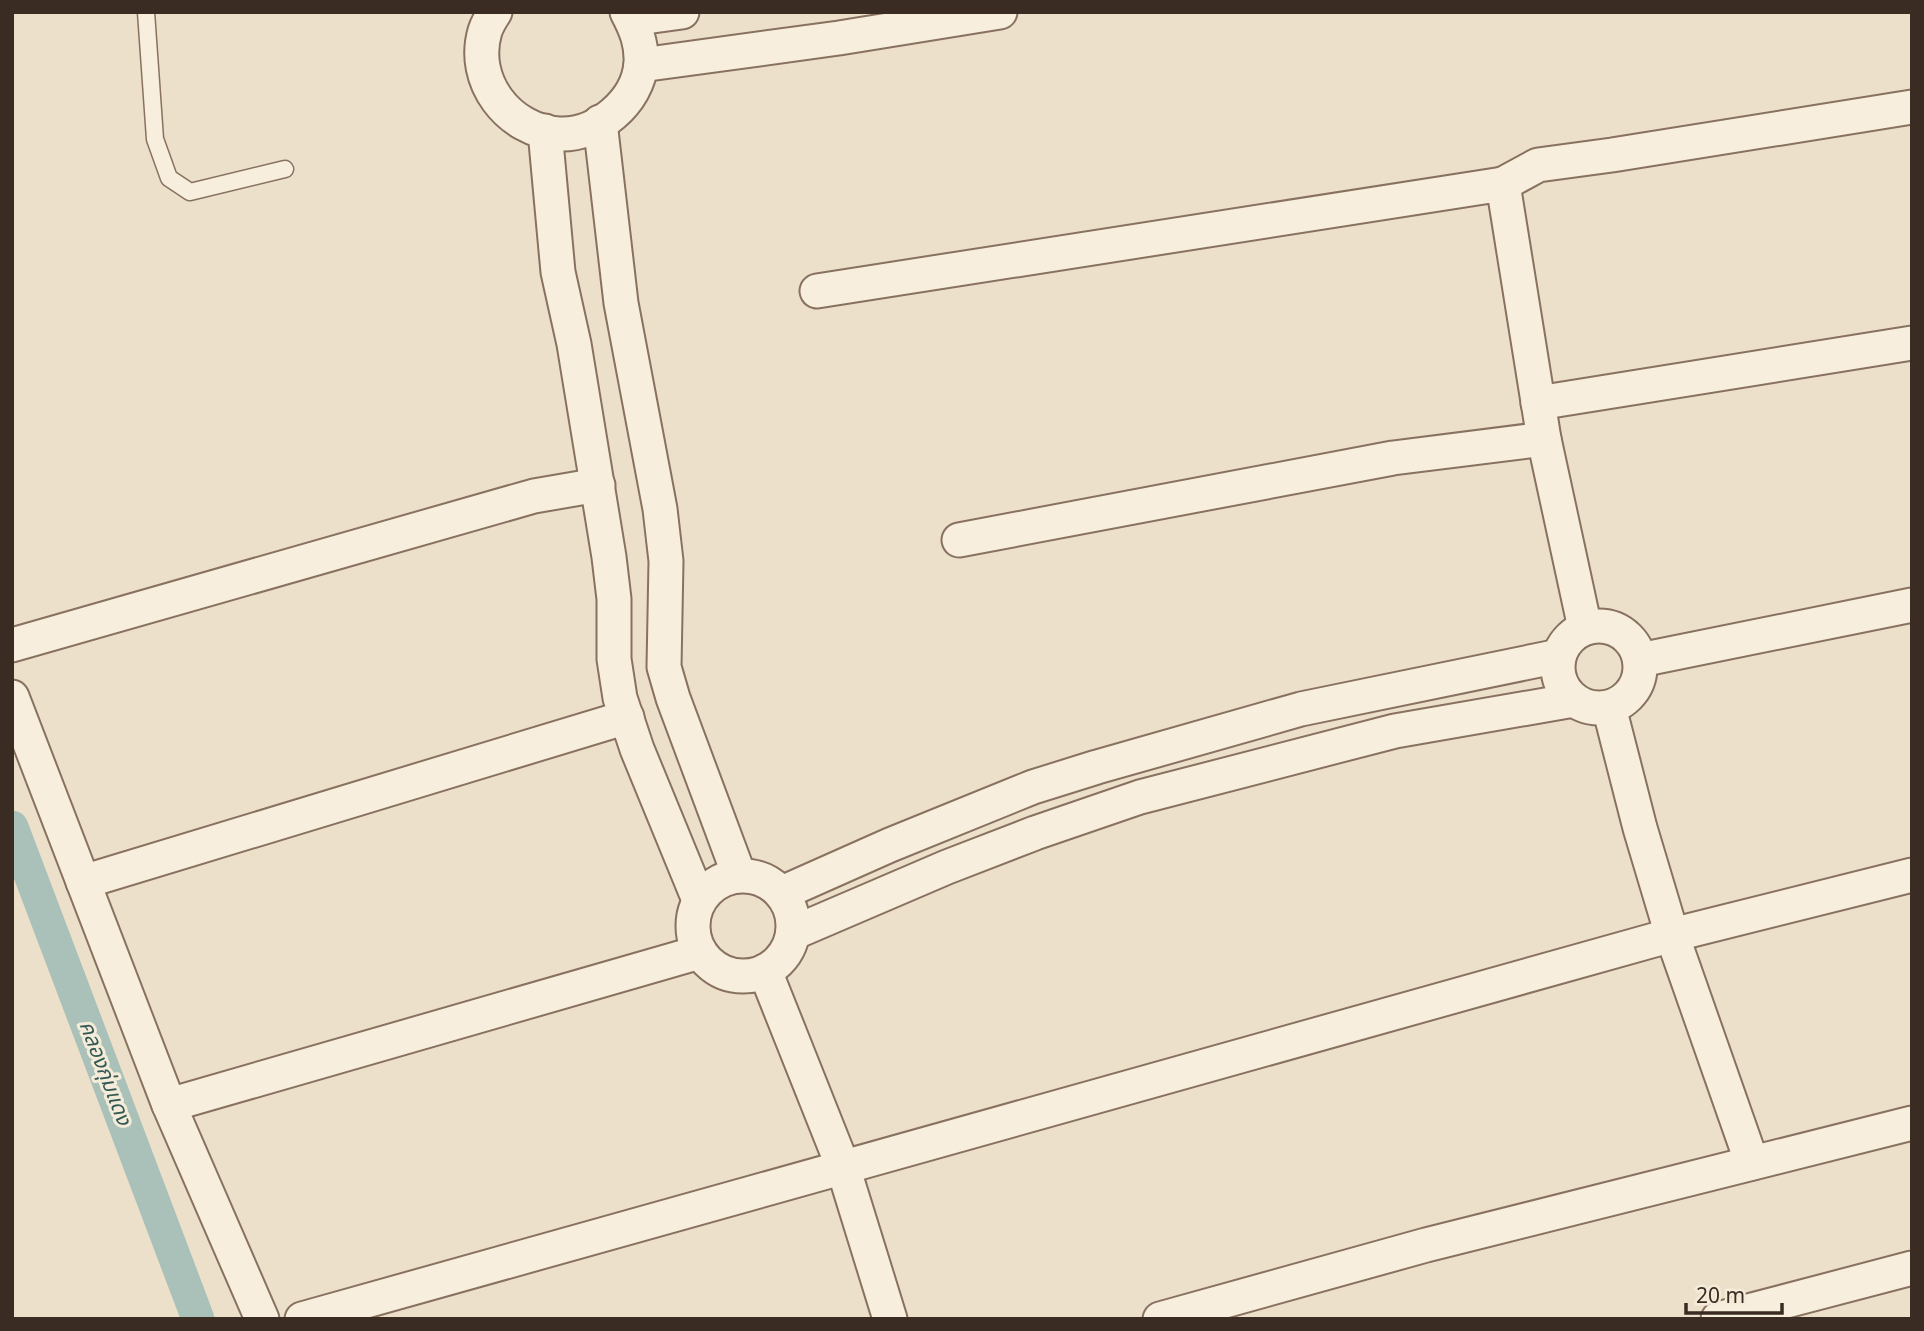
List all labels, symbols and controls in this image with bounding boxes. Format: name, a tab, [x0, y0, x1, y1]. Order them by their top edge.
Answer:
water label: คลองกุ่มแดง	[71, 1016, 140, 1131]
scale bar	[1686, 1272, 1782, 1316]
text: 20 m	[1696, 1281, 1745, 1312]

